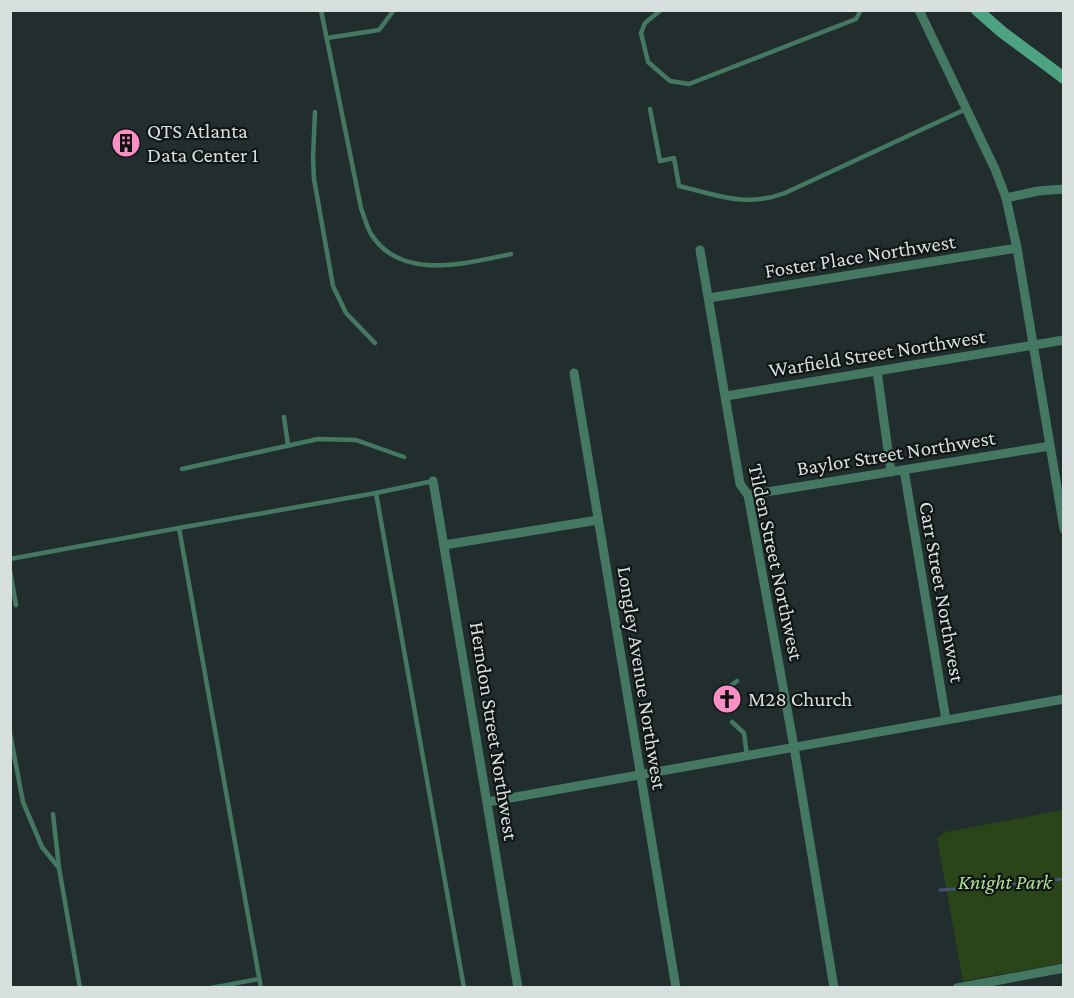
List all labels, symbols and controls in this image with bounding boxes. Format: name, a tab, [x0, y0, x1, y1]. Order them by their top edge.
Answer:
place label: QTS Atlanta Data Center 1	[147, 119, 258, 167]
building icon: QTS Atlanta Data Center 1	[110, 127, 142, 159]
street label: Foster Place Northwest	[763, 229, 958, 283]
street label: Warfield Street Northwest	[767, 324, 988, 382]
street label: Baylor Street Northwest	[795, 425, 998, 481]
street label: Tilden Street Northwest	[743, 461, 809, 664]
street label: Carr Street Northwest	[914, 500, 970, 685]
street label: Longley Avenue Northwest	[612, 565, 672, 792]
street label: Herndon Street Northwest	[465, 620, 523, 843]
church icon: M28 Church	[711, 683, 743, 715]
place label: M28 Church	[748, 687, 852, 711]
park label: Knight Park	[958, 870, 1053, 894]

